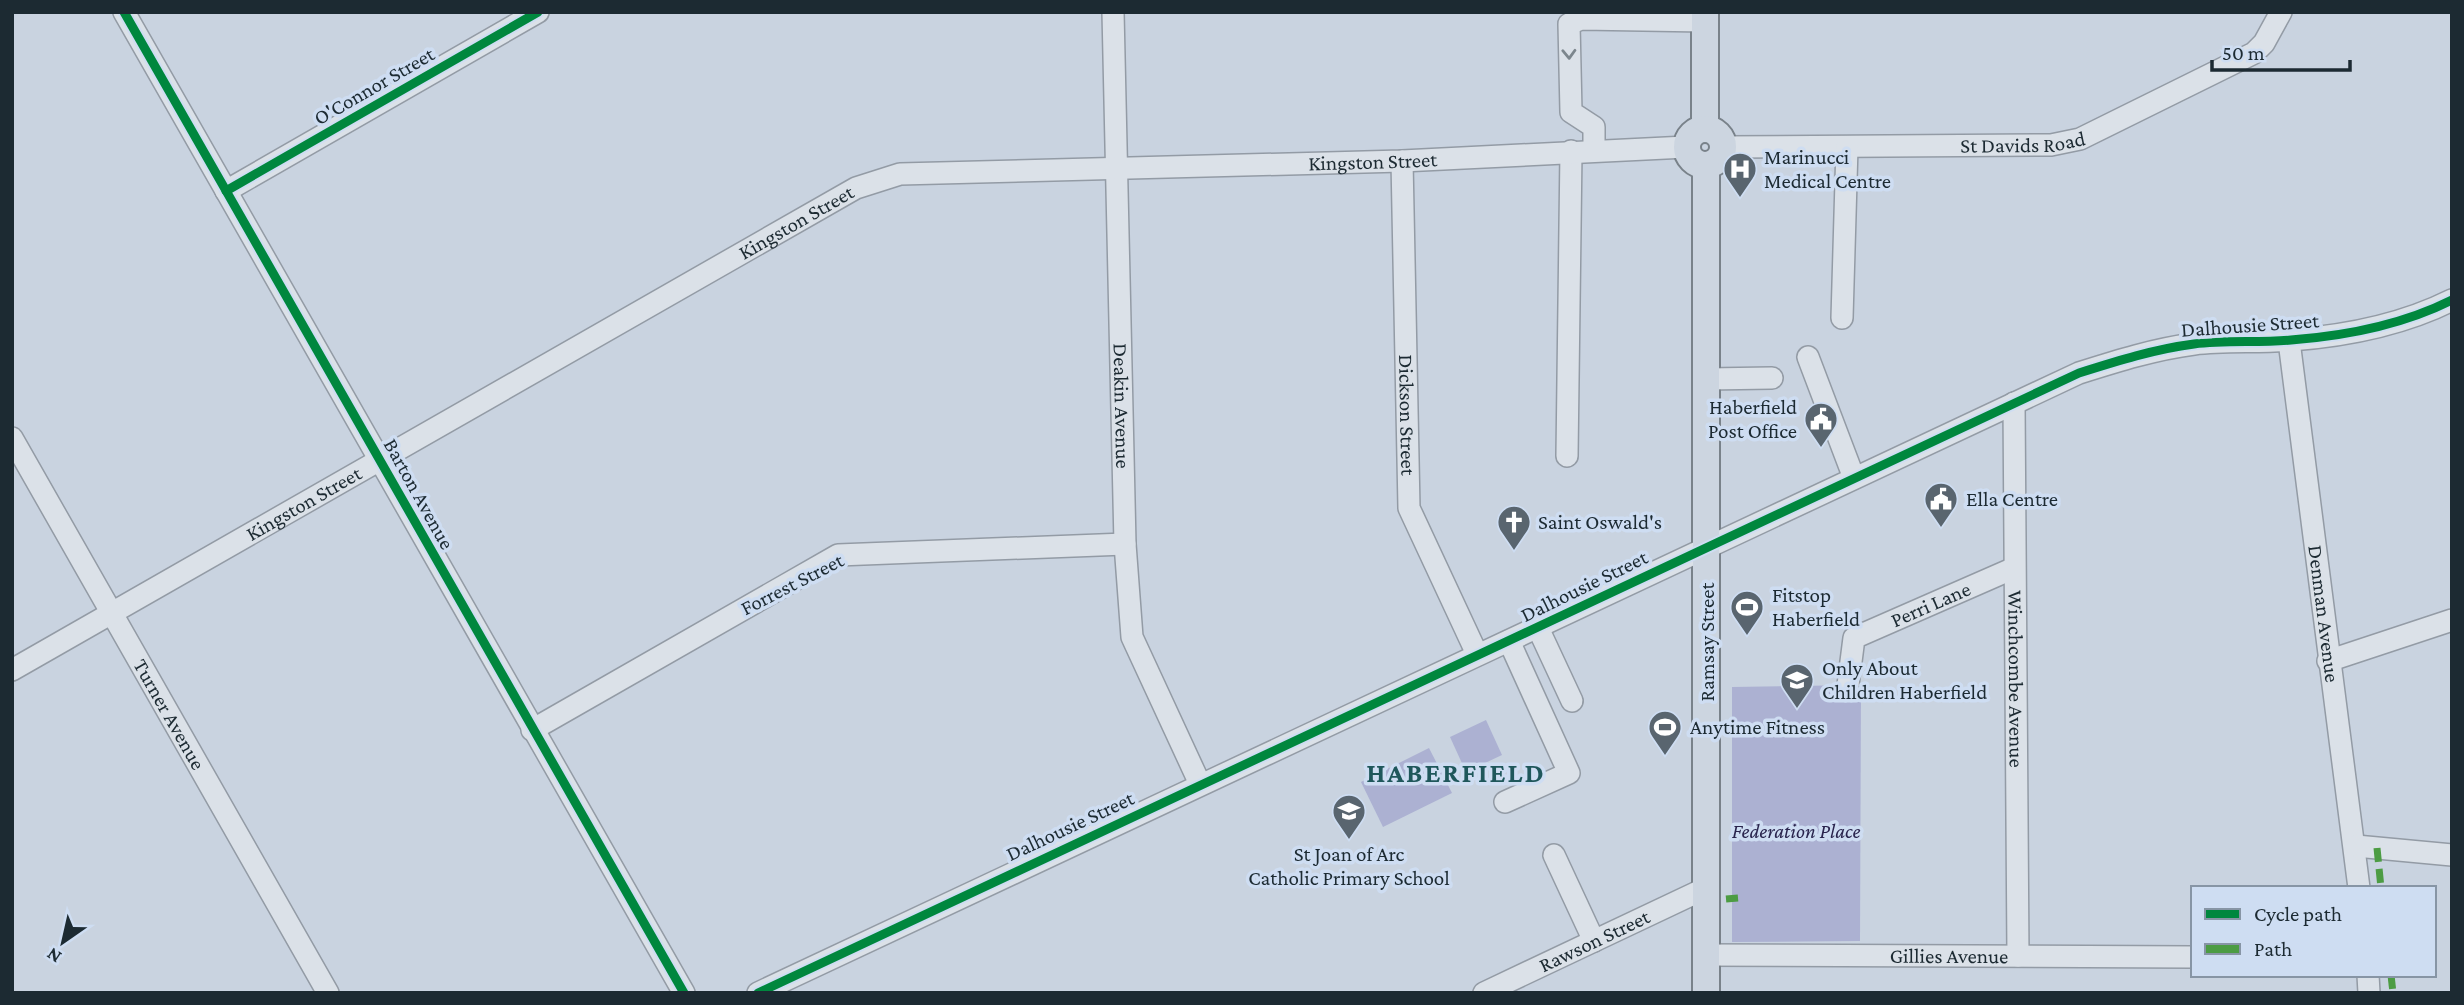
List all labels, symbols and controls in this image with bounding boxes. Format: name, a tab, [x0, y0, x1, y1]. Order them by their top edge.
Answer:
scale bar	[2212, 28, 2350, 72]
street label: O'Connor Street	[309, 41, 439, 130]
text: 50 m	[2222, 41, 2265, 65]
one-way arrow	[1561, 49, 1577, 60]
street label: St Davids Road	[1960, 126, 2087, 158]
place label: Marinucci Medical Centre	[1764, 145, 1891, 193]
street label: Kingston Street	[1308, 147, 1439, 175]
hospital icon: Marinucci Medical Centre	[1721, 150, 1759, 199]
street label: Kingston Street	[734, 179, 859, 265]
street label: Dalhousie Street	[2180, 308, 2321, 342]
street label: Deakin Avenue	[1108, 343, 1135, 469]
street label: Dickson Street	[1394, 354, 1420, 477]
place label: Haberfield Post Office	[1708, 395, 1797, 443]
public building icon: Haberfield Post Office	[1802, 400, 1840, 449]
street label: Barton Avenue	[379, 434, 459, 554]
street label: Kingston Street	[242, 460, 367, 546]
public building icon: Ella Centre	[1922, 480, 1960, 529]
place label: Ella Centre	[1966, 487, 2058, 511]
church icon: Saint Oswald's	[1495, 503, 1533, 552]
place label: Saint Oswald's	[1538, 510, 1662, 534]
street label: Dalhousie Street	[1517, 544, 1652, 627]
street label: Denman Avenue	[2303, 544, 2345, 684]
street label: Forrest Street	[737, 547, 848, 620]
street label: Perri Lane	[1887, 577, 1974, 632]
street label: Ramsay Street	[1695, 582, 1719, 701]
place label: Fitstop Haberfield	[1772, 583, 1860, 631]
sports icon: Fitstop Haberfield	[1728, 588, 1766, 637]
street label: Winchcombe Avenue	[2003, 590, 2029, 768]
street label: Turner Avenue	[128, 655, 210, 774]
place label: Only About Children Haberfield	[1822, 656, 1987, 704]
school or university icon: Only About Children Haberfield	[1778, 661, 1816, 710]
sports icon: Anytime Fitness	[1646, 708, 1684, 757]
place label: Anytime Fitness	[1690, 715, 1825, 739]
district label: HABERFIELD	[1366, 757, 1546, 788]
street label: Dalhousie Street	[1002, 785, 1139, 866]
school or university icon: St Joan of Arc Catholic Primary School	[1330, 792, 1368, 841]
park label: Federation Place	[1732, 819, 1860, 843]
place label: St Joan of Arc Catholic Primary School	[1248, 842, 1450, 890]
legend	[2191, 886, 2436, 977]
text: Cycle path	[2254, 902, 2342, 926]
street label: Rawson Street	[1535, 904, 1654, 977]
north arrow	[28, 907, 98, 977]
text: Path	[2254, 937, 2292, 961]
text: N	[42, 943, 65, 968]
street label: Gillies Avenue	[1890, 944, 2008, 968]

